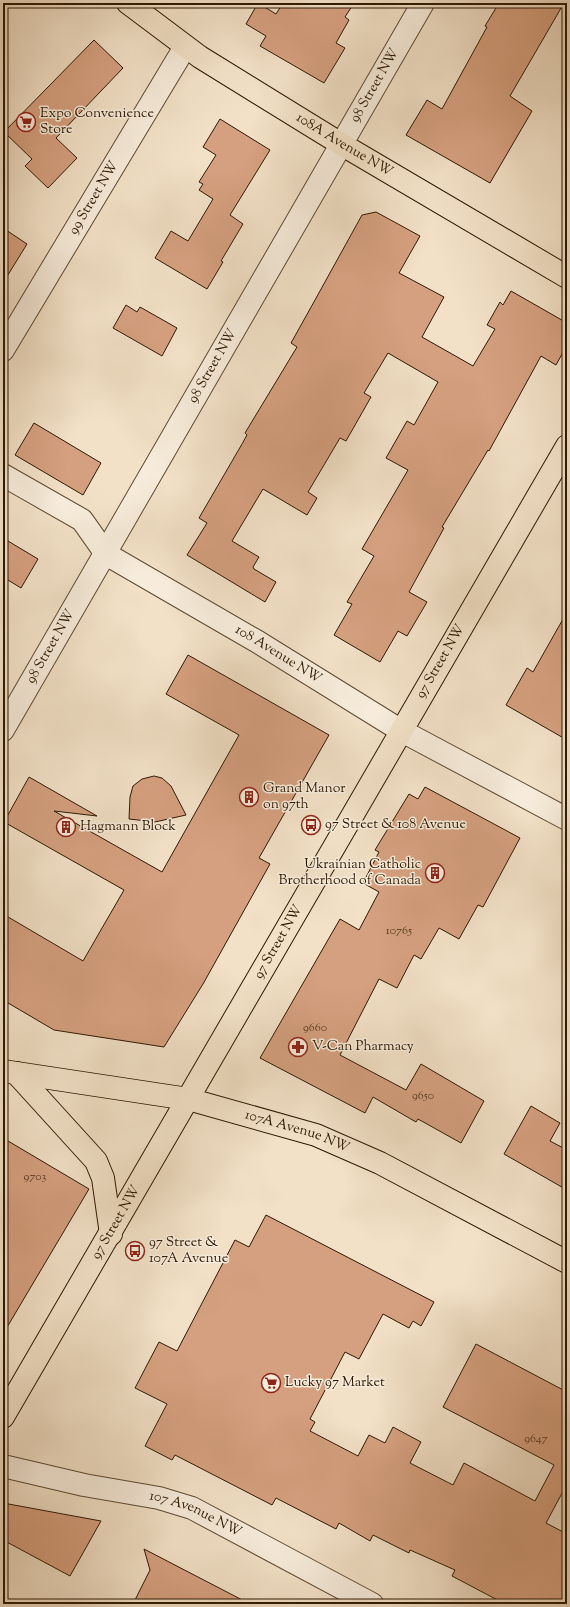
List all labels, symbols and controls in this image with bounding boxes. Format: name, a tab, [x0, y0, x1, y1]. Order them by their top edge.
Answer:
street label: 98 Street NW	[346, 45, 405, 127]
place label: Expo Convenience Store	[40, 104, 154, 140]
street label: 108A Avenue NW	[292, 108, 397, 182]
supermarket icon: Expo Convenience Store	[15, 111, 37, 133]
street label: 99 Street NW	[64, 157, 124, 239]
street label: 98 Street NW	[184, 325, 243, 407]
street label: 98 Street NW	[22, 606, 81, 688]
street label: 108 Avenue NW	[231, 621, 326, 689]
street label: 97 Street NW	[412, 621, 471, 703]
place label: Grand Manor on 97th	[263, 779, 346, 815]
building icon: Grand Manor on 97th	[238, 786, 260, 808]
bus stop icon: 97 Street & 108 Avenue	[300, 814, 322, 836]
place label: 97 Street & 108 Avenue	[325, 815, 466, 835]
building icon: Hagmann Block	[55, 816, 77, 838]
place label: Hagmann Block	[80, 817, 176, 837]
place label: Ukrainian Catholic Brotherhood of Canada	[279, 855, 422, 891]
building icon: Ukrainian Catholic Brotherhood of Canada	[424, 862, 446, 884]
street label: 97 Street NW	[249, 901, 308, 983]
house number: 10765	[386, 922, 412, 940]
house number: 9660	[303, 1019, 327, 1037]
pharmacy icon: V-Can Pharmacy	[287, 1036, 309, 1058]
place label: V-Can Pharmacy	[312, 1037, 414, 1057]
house number: 9650	[412, 1087, 434, 1105]
street label: 107A Avenue NW	[242, 1105, 353, 1159]
house number: 9703	[24, 1168, 47, 1186]
street label: 97 Street NW	[87, 1182, 146, 1263]
place label: 97 Street & 107A Avenue	[149, 1233, 228, 1269]
bus stop icon: 97 Street & 107A Avenue	[124, 1240, 146, 1262]
supermarket icon: Lucky 97 Market	[260, 1372, 282, 1394]
place label: Lucky 97 Market	[285, 1373, 385, 1393]
house number: 9647	[524, 1430, 548, 1448]
street label: 107 Avenue NW	[148, 1487, 245, 1543]

